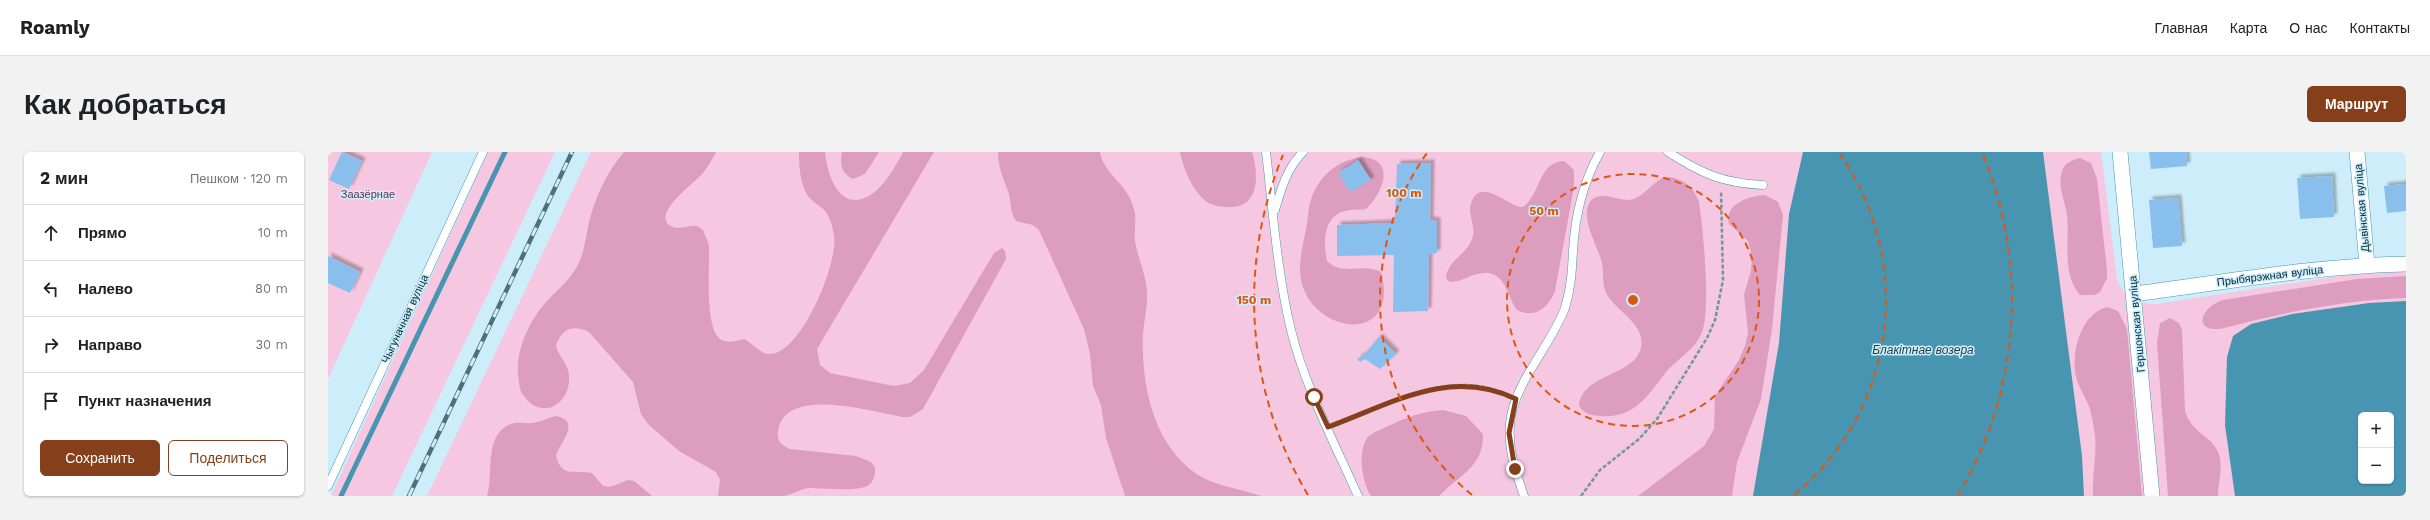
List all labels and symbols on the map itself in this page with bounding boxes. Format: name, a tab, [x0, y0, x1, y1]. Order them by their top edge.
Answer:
street label: Дывінская вуліца	[2352, 163, 2372, 253]
text: 100 m	[1386, 186, 1422, 200]
park label: Заазёрнае	[341, 188, 395, 201]
text: 50 m	[1529, 204, 1559, 218]
street label: Прыбярэжная вуліца	[2216, 263, 2325, 289]
street label: Чыгуначная вуліца	[379, 272, 432, 365]
street label: Гершонская вуліца	[2126, 274, 2148, 373]
text: 150 m	[1237, 293, 1271, 307]
centre of rings	[1626, 293, 1640, 307]
water label: Блакітнае возера	[1872, 343, 1974, 357]
route start	[1305, 388, 1323, 406]
route end	[1506, 460, 1524, 478]

